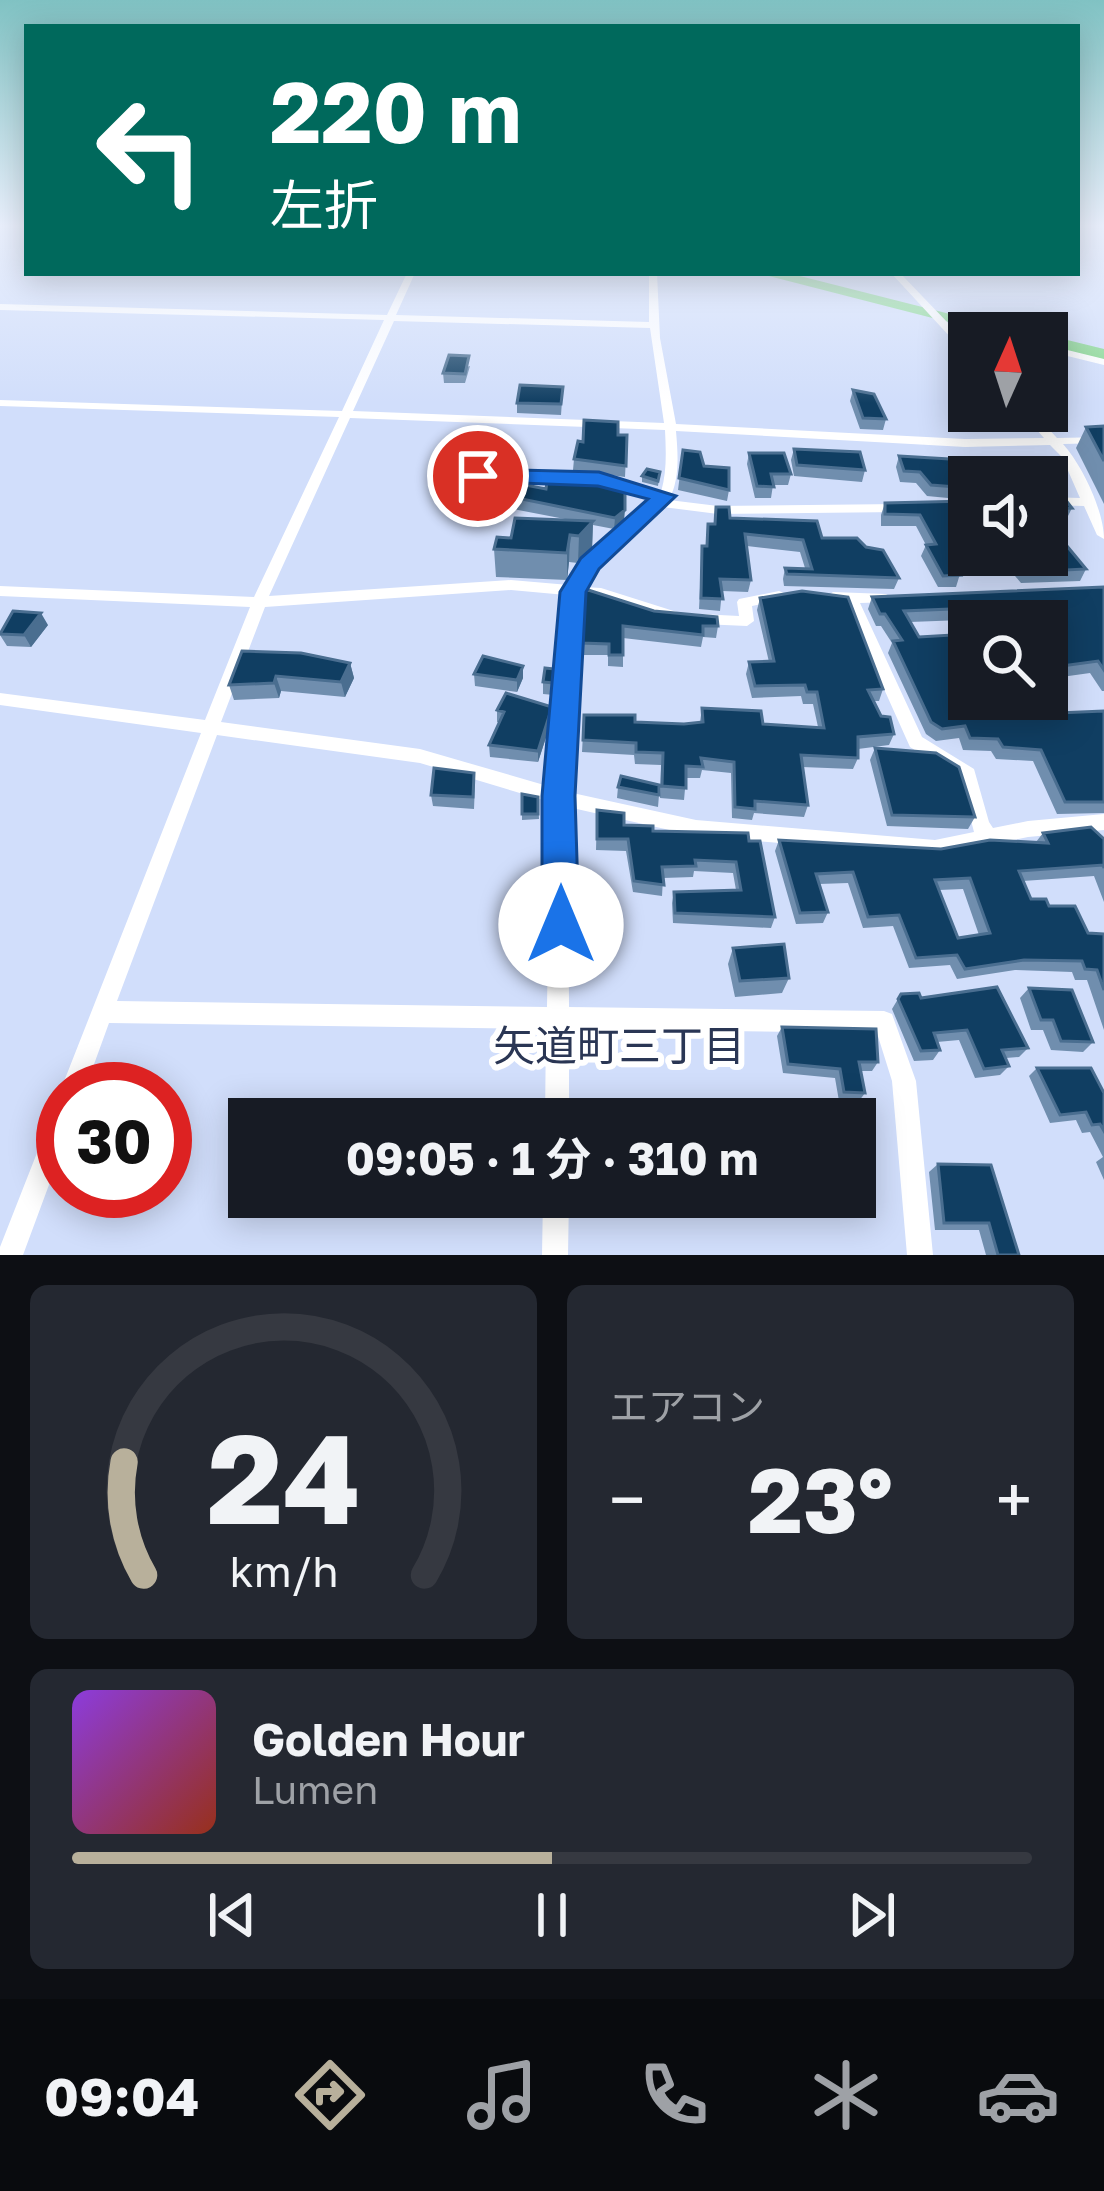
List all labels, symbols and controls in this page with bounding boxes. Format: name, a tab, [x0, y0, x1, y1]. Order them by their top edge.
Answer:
text: 220 m	[270, 61, 522, 161]
icon: left	[72, 72, 228, 228]
text: 左折	[270, 172, 378, 237]
north arrow	[948, 312, 1068, 432]
map controls	[948, 312, 1068, 720]
pin	[427, 425, 529, 527]
icon: arrive	[445, 443, 511, 509]
button: sound	[948, 456, 1068, 576]
button: search	[948, 600, 1068, 720]
position arrow	[498, 862, 624, 988]
district label: 矢道町三丁目	[493, 1020, 745, 1070]
speed limit sign: 30	[36, 1062, 192, 1218]
text: 09:05 · 1 分 · 310 m	[346, 1131, 758, 1185]
text: エアコン	[609, 1383, 765, 1430]
text: 24	[206, 1402, 361, 1551]
text: 23°	[748, 1445, 893, 1553]
text: −	[609, 1459, 645, 1539]
text: +	[996, 1459, 1032, 1539]
text: km/h	[229, 1545, 338, 1596]
text: Golden Hour	[252, 1712, 525, 1766]
text: Lumen	[252, 1766, 378, 1813]
icon: previous	[199, 1882, 265, 1948]
icon: pause	[519, 1882, 585, 1948]
icon: next	[839, 1882, 905, 1948]
icon: directions	[288, 2053, 372, 2137]
icon: music	[460, 2053, 544, 2137]
icon: phone	[632, 2053, 716, 2137]
icon: climate	[804, 2053, 888, 2137]
icon: car	[976, 2053, 1060, 2137]
text: 09:04	[44, 2063, 200, 2128]

